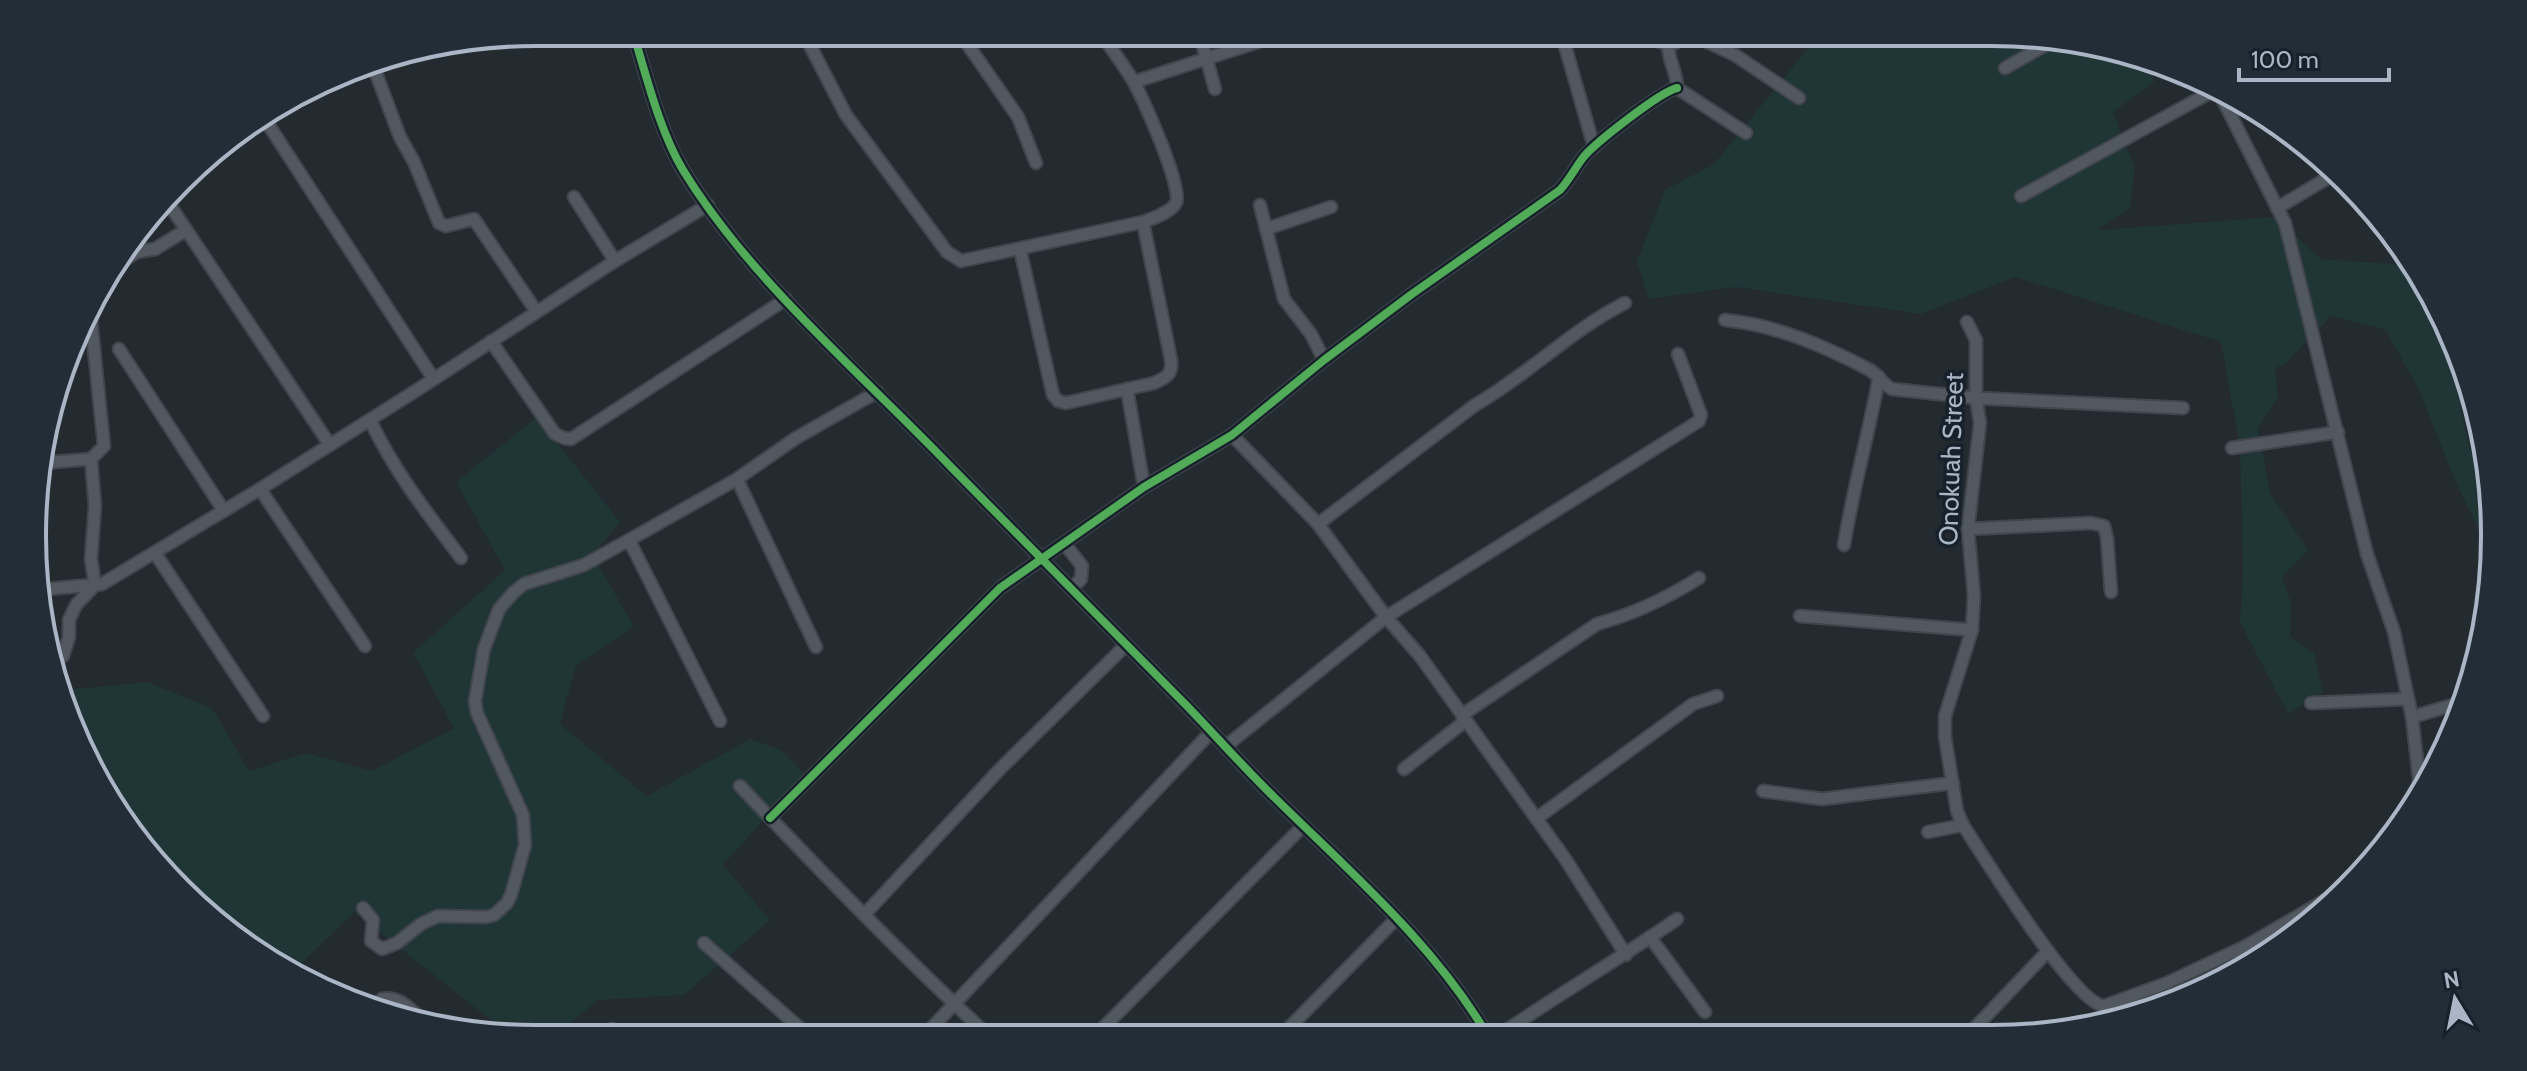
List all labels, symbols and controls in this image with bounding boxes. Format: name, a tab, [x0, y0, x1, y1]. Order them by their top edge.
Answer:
scale bar	[2239, 32, 2389, 82]
text: 100 m	[2251, 45, 2319, 74]
street label: Onokuah Street	[1932, 372, 1970, 546]
north arrow	[2415, 959, 2495, 1039]
text: N	[2442, 965, 2462, 994]

